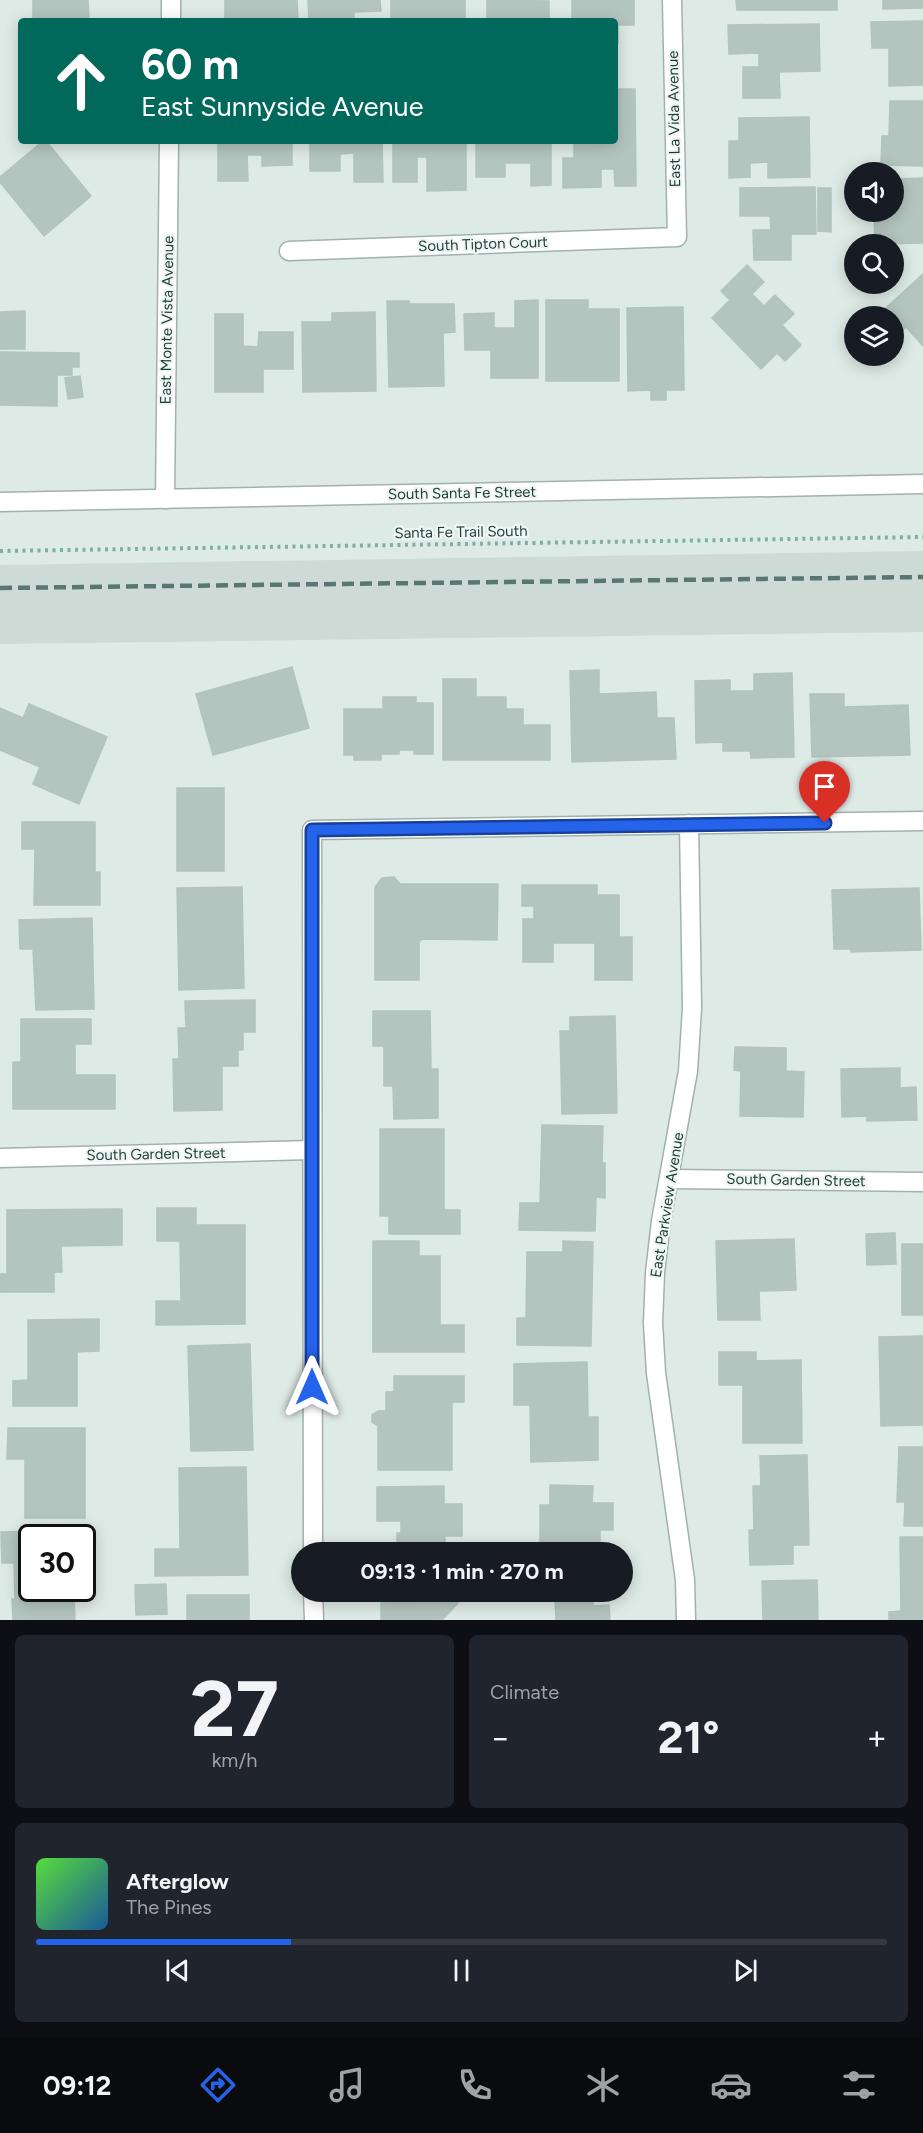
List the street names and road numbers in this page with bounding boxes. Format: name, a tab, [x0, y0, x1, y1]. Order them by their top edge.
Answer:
street label: East La Vida Avenue	[664, 50, 684, 188]
street label: South Tipton Court	[418, 233, 548, 255]
street label: East Monte Vista Avenue	[157, 235, 177, 405]
street label: South Santa Fe Street	[388, 483, 537, 503]
street label: Santa Fe Trail South	[394, 522, 528, 542]
street label: East Parkview Avenue	[647, 1131, 687, 1279]
street label: South Garden Street	[86, 1144, 226, 1164]
street label: South Garden Street	[726, 1170, 866, 1190]

